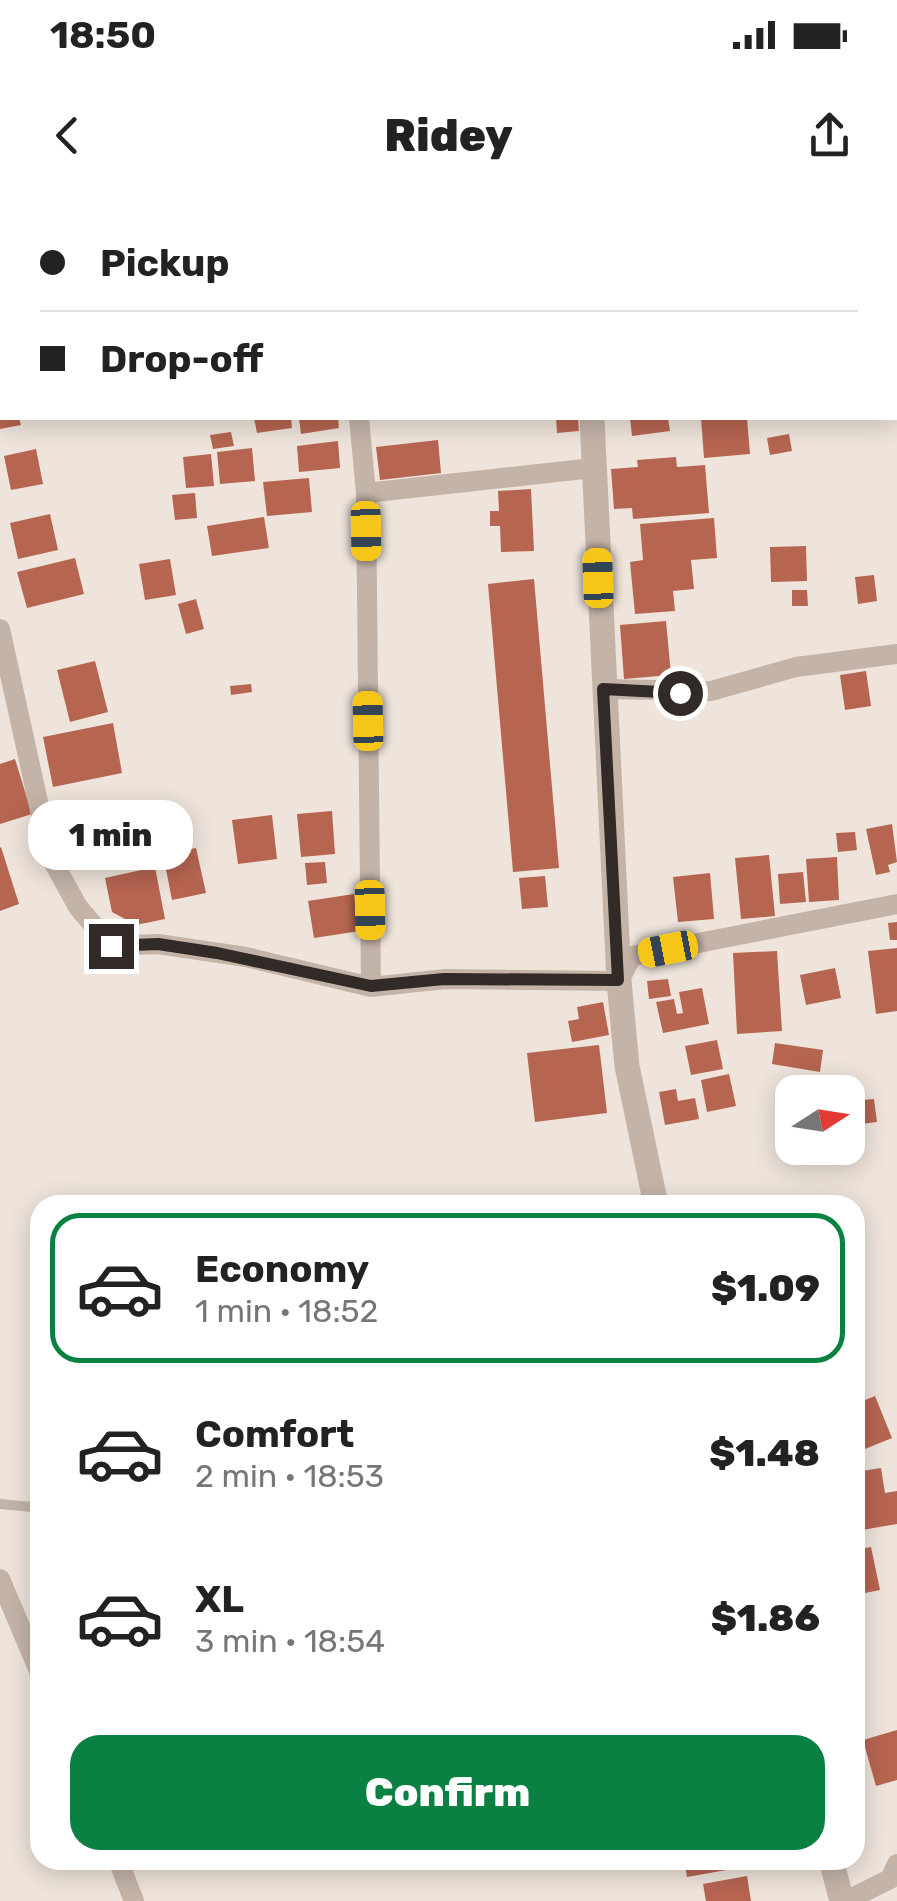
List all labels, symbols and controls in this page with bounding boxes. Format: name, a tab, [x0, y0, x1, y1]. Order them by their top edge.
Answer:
text: 18:50	[50, 12, 156, 58]
icon: back	[40, 108, 95, 163]
icon: share	[802, 108, 857, 163]
text: Ridey	[384, 109, 513, 162]
text: Pickup	[100, 240, 229, 286]
text: Drop-off	[100, 336, 263, 382]
car	[350, 501, 382, 561]
car	[582, 547, 614, 609]
route start	[658, 671, 703, 716]
car	[352, 691, 384, 751]
callout: 1 min	[28, 801, 194, 871]
text: 1 min	[69, 816, 152, 854]
car	[354, 880, 386, 940]
route end	[89, 924, 134, 969]
car	[636, 929, 700, 969]
north arrow	[775, 1075, 865, 1165]
map controls	[775, 1075, 865, 1165]
icon: car	[75, 1243, 165, 1333]
text: Economy	[195, 1246, 369, 1292]
text: $1.09	[711, 1265, 820, 1311]
text: 1 min · 18:52	[195, 1292, 378, 1330]
icon: car	[75, 1408, 165, 1498]
text: Comfort	[195, 1411, 354, 1457]
text: $1.48	[709, 1430, 820, 1476]
text: 2 min · 18:53	[195, 1457, 384, 1495]
icon: car	[75, 1573, 165, 1663]
text: XL	[195, 1576, 244, 1622]
text: $1.86	[711, 1595, 820, 1641]
text: 3 min · 18:54	[195, 1622, 385, 1660]
button: Confirm	[70, 1735, 825, 1850]

